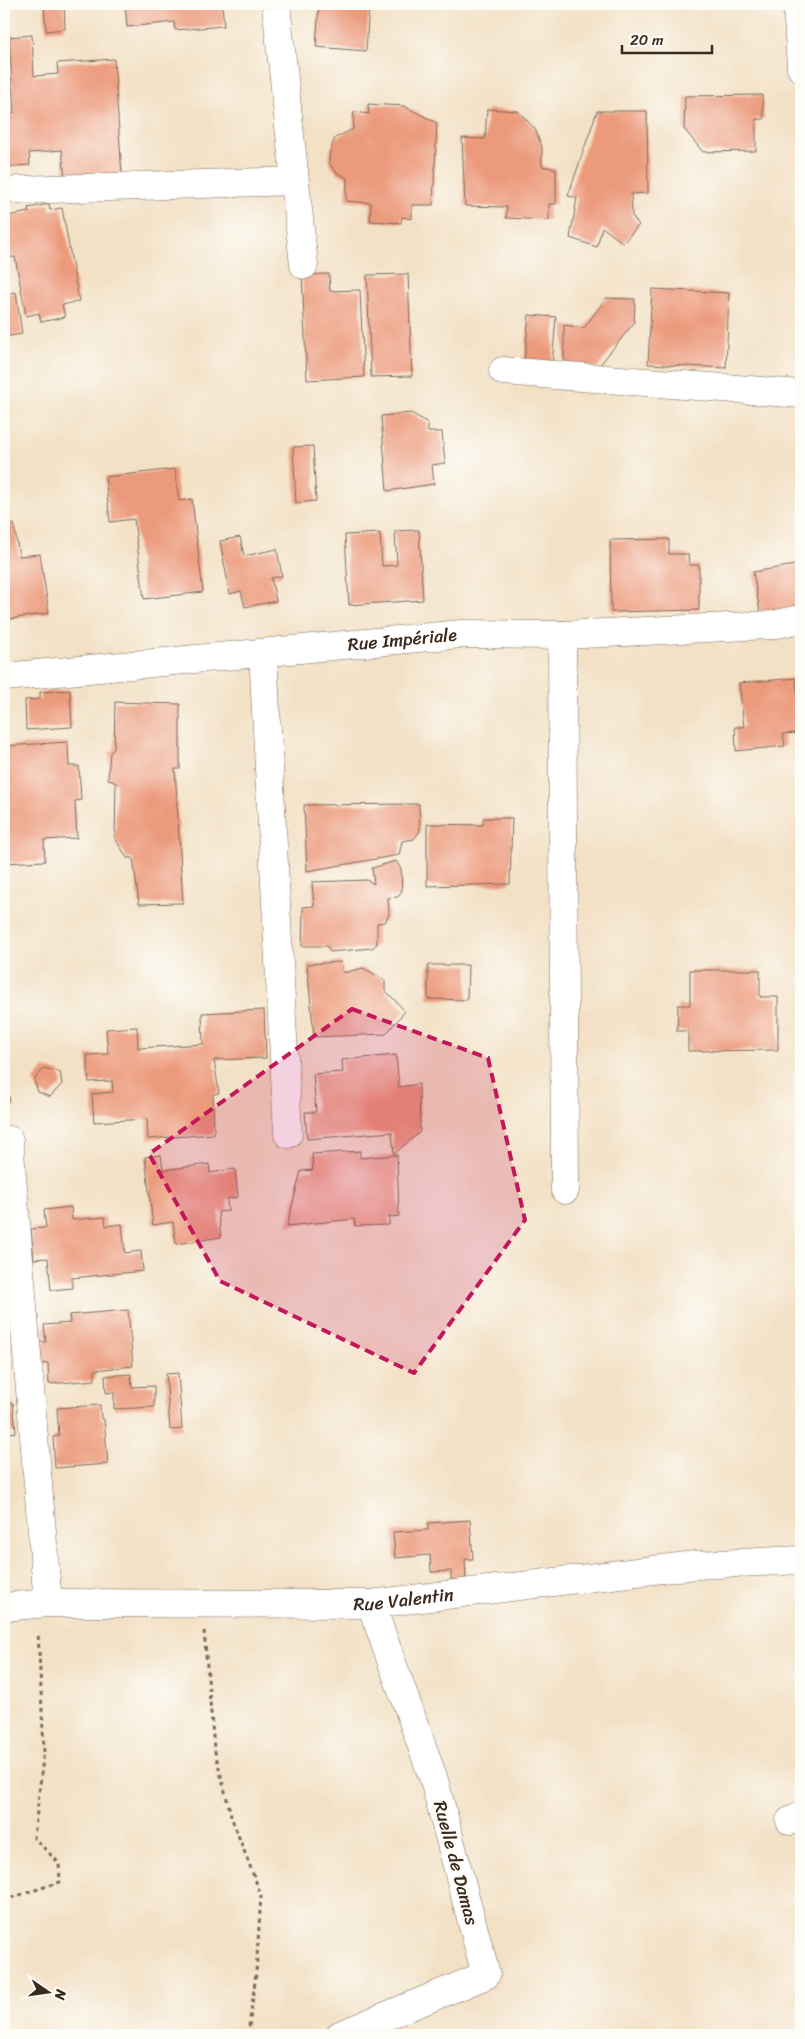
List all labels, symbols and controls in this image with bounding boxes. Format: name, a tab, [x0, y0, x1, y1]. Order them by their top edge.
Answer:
scale bar	[622, 22, 712, 54]
text: 20 m	[630, 27, 664, 53]
street label: Rue Impériale	[346, 618, 459, 661]
street label: Rue Valentin	[354, 1578, 456, 1620]
street label: Ruelle de Damas	[424, 1797, 488, 1930]
north arrow	[22, 1966, 72, 2016]
text: N	[47, 1986, 74, 2003]

